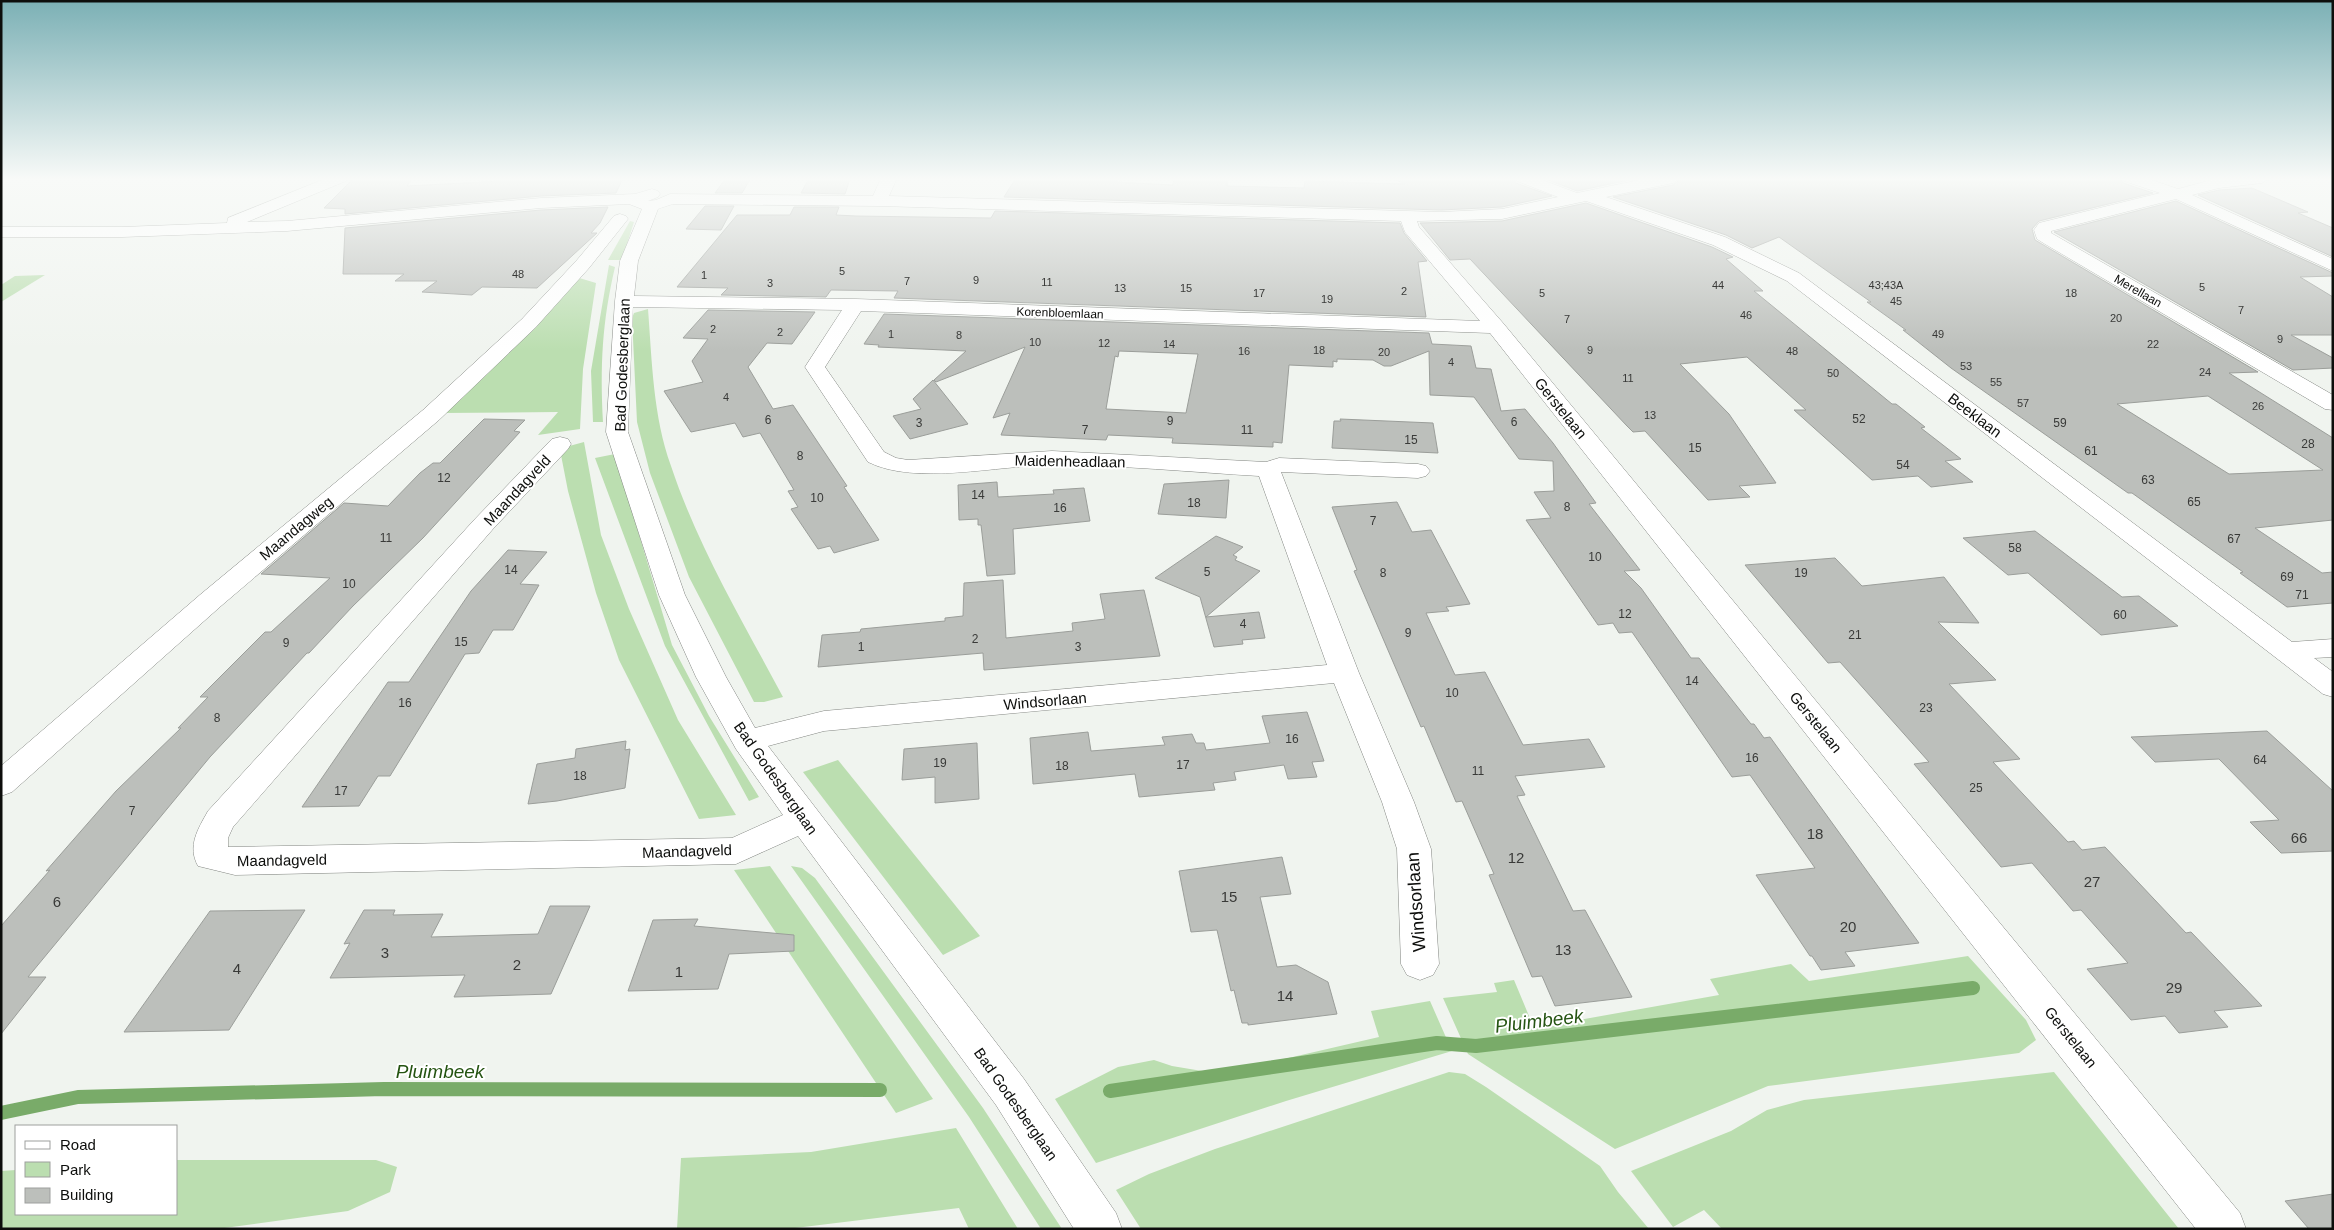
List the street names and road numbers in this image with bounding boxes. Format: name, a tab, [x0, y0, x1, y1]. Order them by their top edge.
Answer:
street label: Merellaan	[2112, 272, 2164, 310]
street label: Bad Godesberglaan	[611, 298, 633, 432]
street label: Korenbloemlaan	[1016, 304, 1104, 322]
street label: Gerstelaan	[1531, 374, 1591, 442]
street label: Beeklaan	[1945, 389, 2005, 441]
street label: Maandagveld	[480, 451, 554, 529]
street label: Maidenheadlaan	[1014, 452, 1126, 470]
street label: Maandagweg	[256, 493, 336, 563]
street label: Gerstelaan	[1786, 688, 1846, 756]
street label: Windsorlaan	[1003, 689, 1087, 713]
street label: Bad Godesberglaan	[731, 718, 821, 838]
street label: Maandagveld	[642, 841, 732, 861]
street label: Maandagveld	[237, 851, 327, 869]
street label: Windsorlaan	[1403, 851, 1429, 953]
street label: Gerstelaan	[2041, 1003, 2101, 1071]
street label: Bad Godesberglaan	[971, 1044, 1061, 1164]

